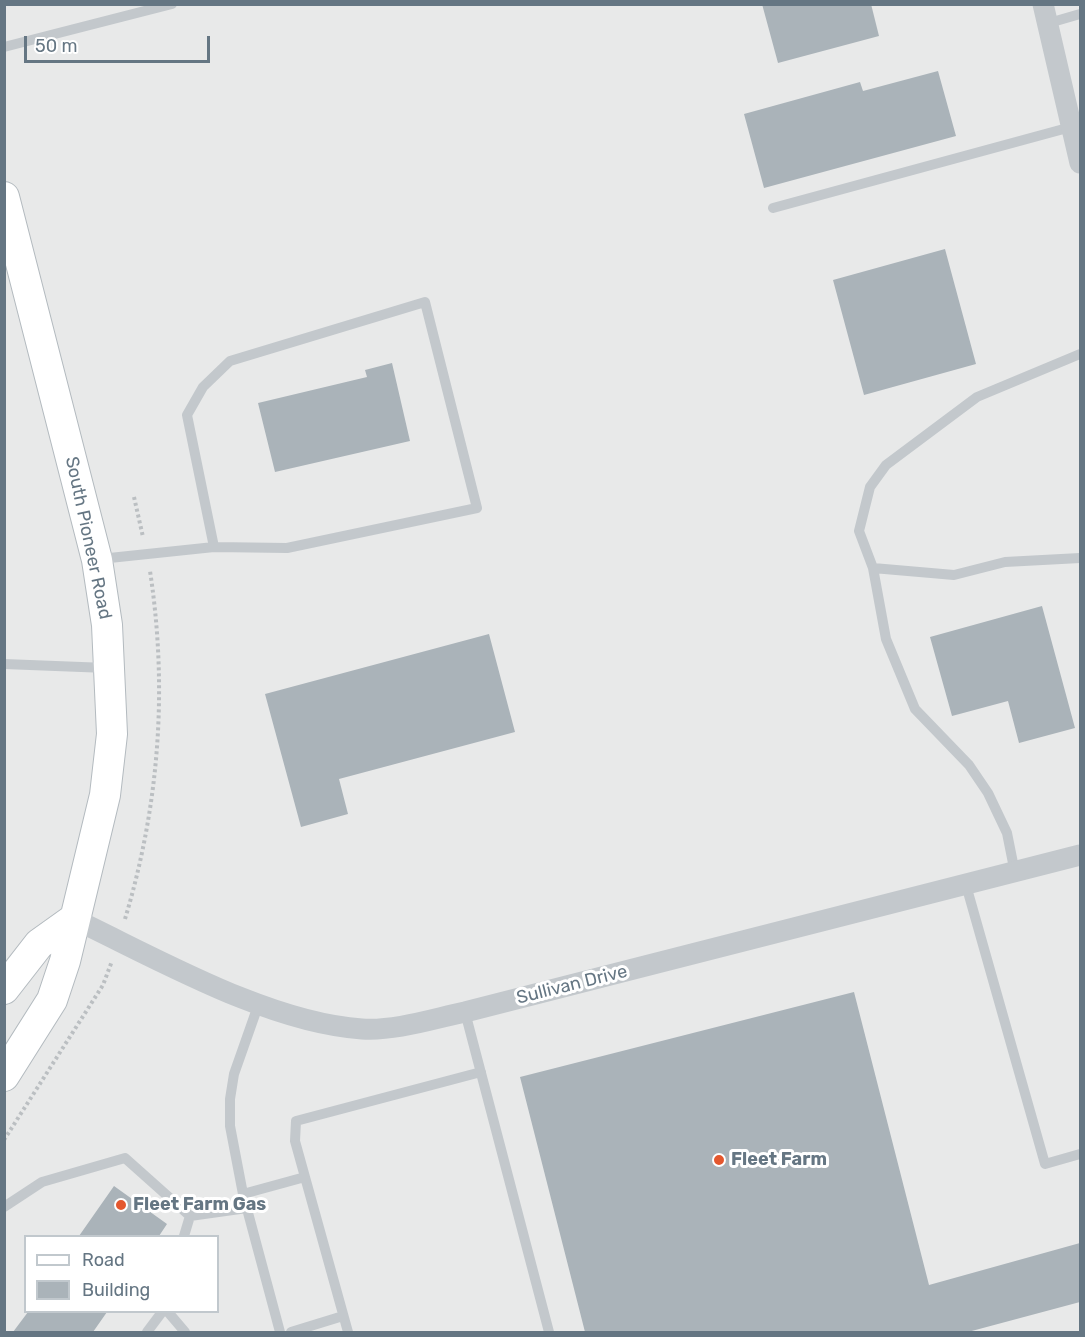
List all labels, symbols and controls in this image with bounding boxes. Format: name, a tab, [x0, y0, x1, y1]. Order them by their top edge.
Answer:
scale bar	[27, 24, 213, 62]
text: 50 m	[35, 35, 78, 57]
street label: South Pioneer Road	[60, 455, 116, 621]
street label: Sullivan Drive	[514, 961, 630, 1009]
place label: Fleet Farm	[731, 1149, 827, 1171]
marker: Fleet Farm	[712, 1153, 726, 1167]
place label: Fleet Farm Gas	[133, 1194, 266, 1216]
marker: Fleet Farm Gas	[114, 1198, 128, 1212]
legend	[24, 1235, 219, 1313]
text: Road	[82, 1249, 125, 1271]
text: Building	[82, 1279, 150, 1301]

